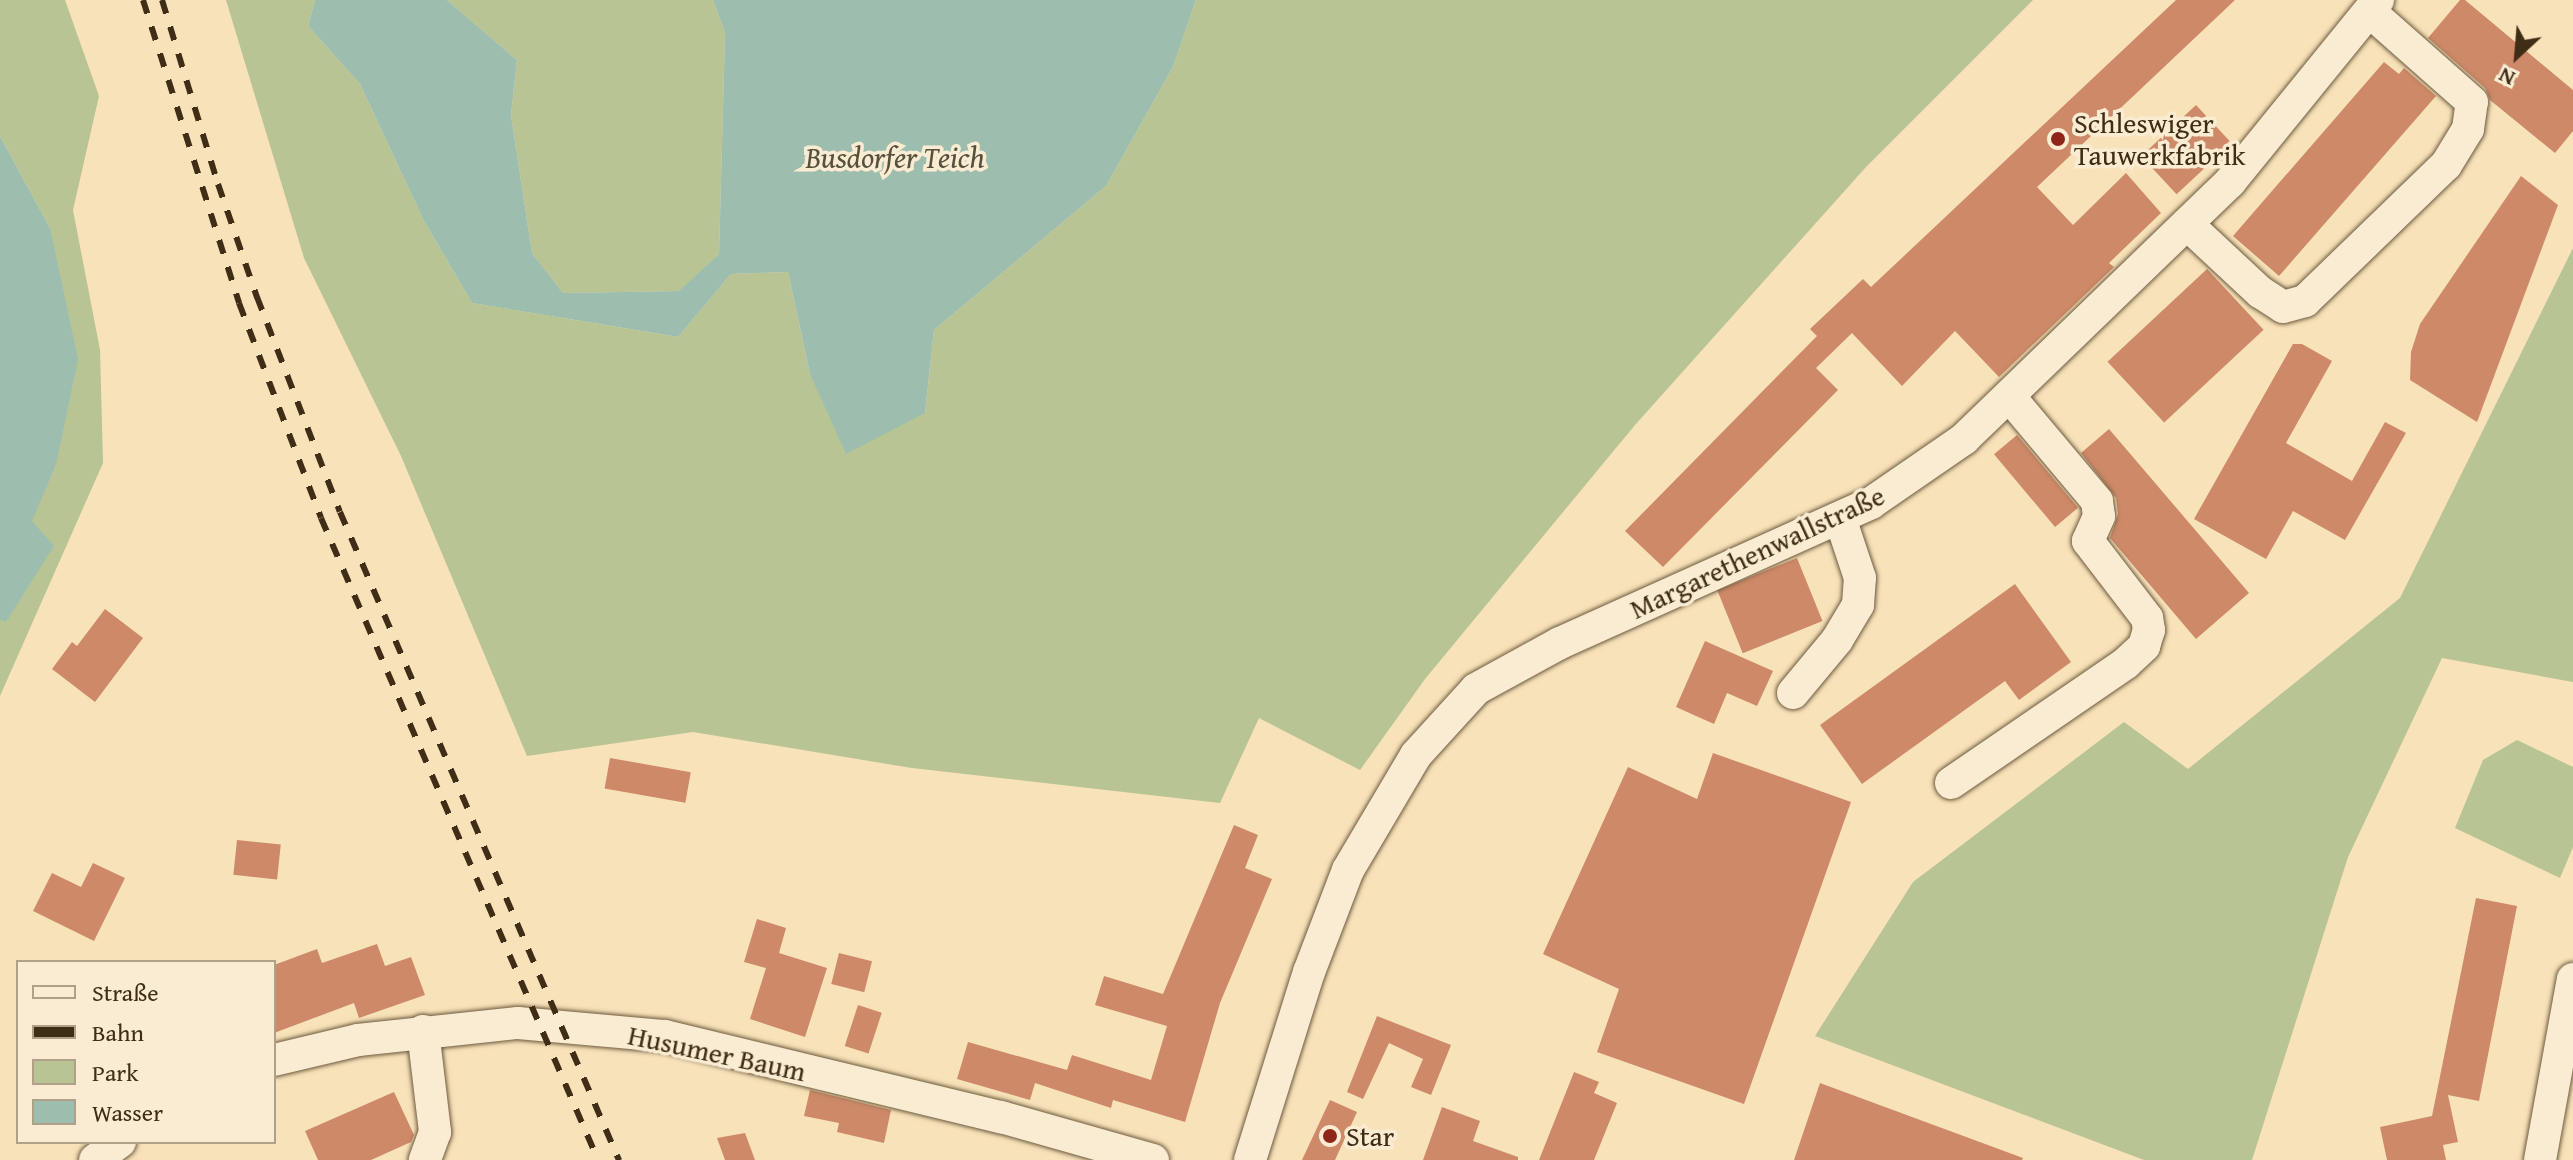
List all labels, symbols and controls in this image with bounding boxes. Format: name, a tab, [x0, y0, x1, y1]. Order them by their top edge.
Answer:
north arrow	[2477, 16, 2557, 96]
text: N	[2493, 60, 2520, 95]
place label: Schleswiger Tauwerkfabrik	[2074, 106, 2246, 172]
marker: Schleswiger Tauwerkfabrik	[2049, 130, 2067, 148]
water label: Busdorfer Teich	[805, 139, 985, 175]
street label: Margarethenwallstraße	[1624, 478, 1890, 626]
legend	[16, 960, 276, 1144]
text: Straße	[92, 975, 159, 1010]
text: Bahn	[92, 1015, 144, 1050]
street label: Husumer Baum	[625, 1018, 809, 1088]
text: Park	[92, 1055, 138, 1090]
text: Wasser	[92, 1095, 163, 1130]
place label: Star	[1346, 1119, 1394, 1153]
marker: Star	[1321, 1127, 1339, 1145]

